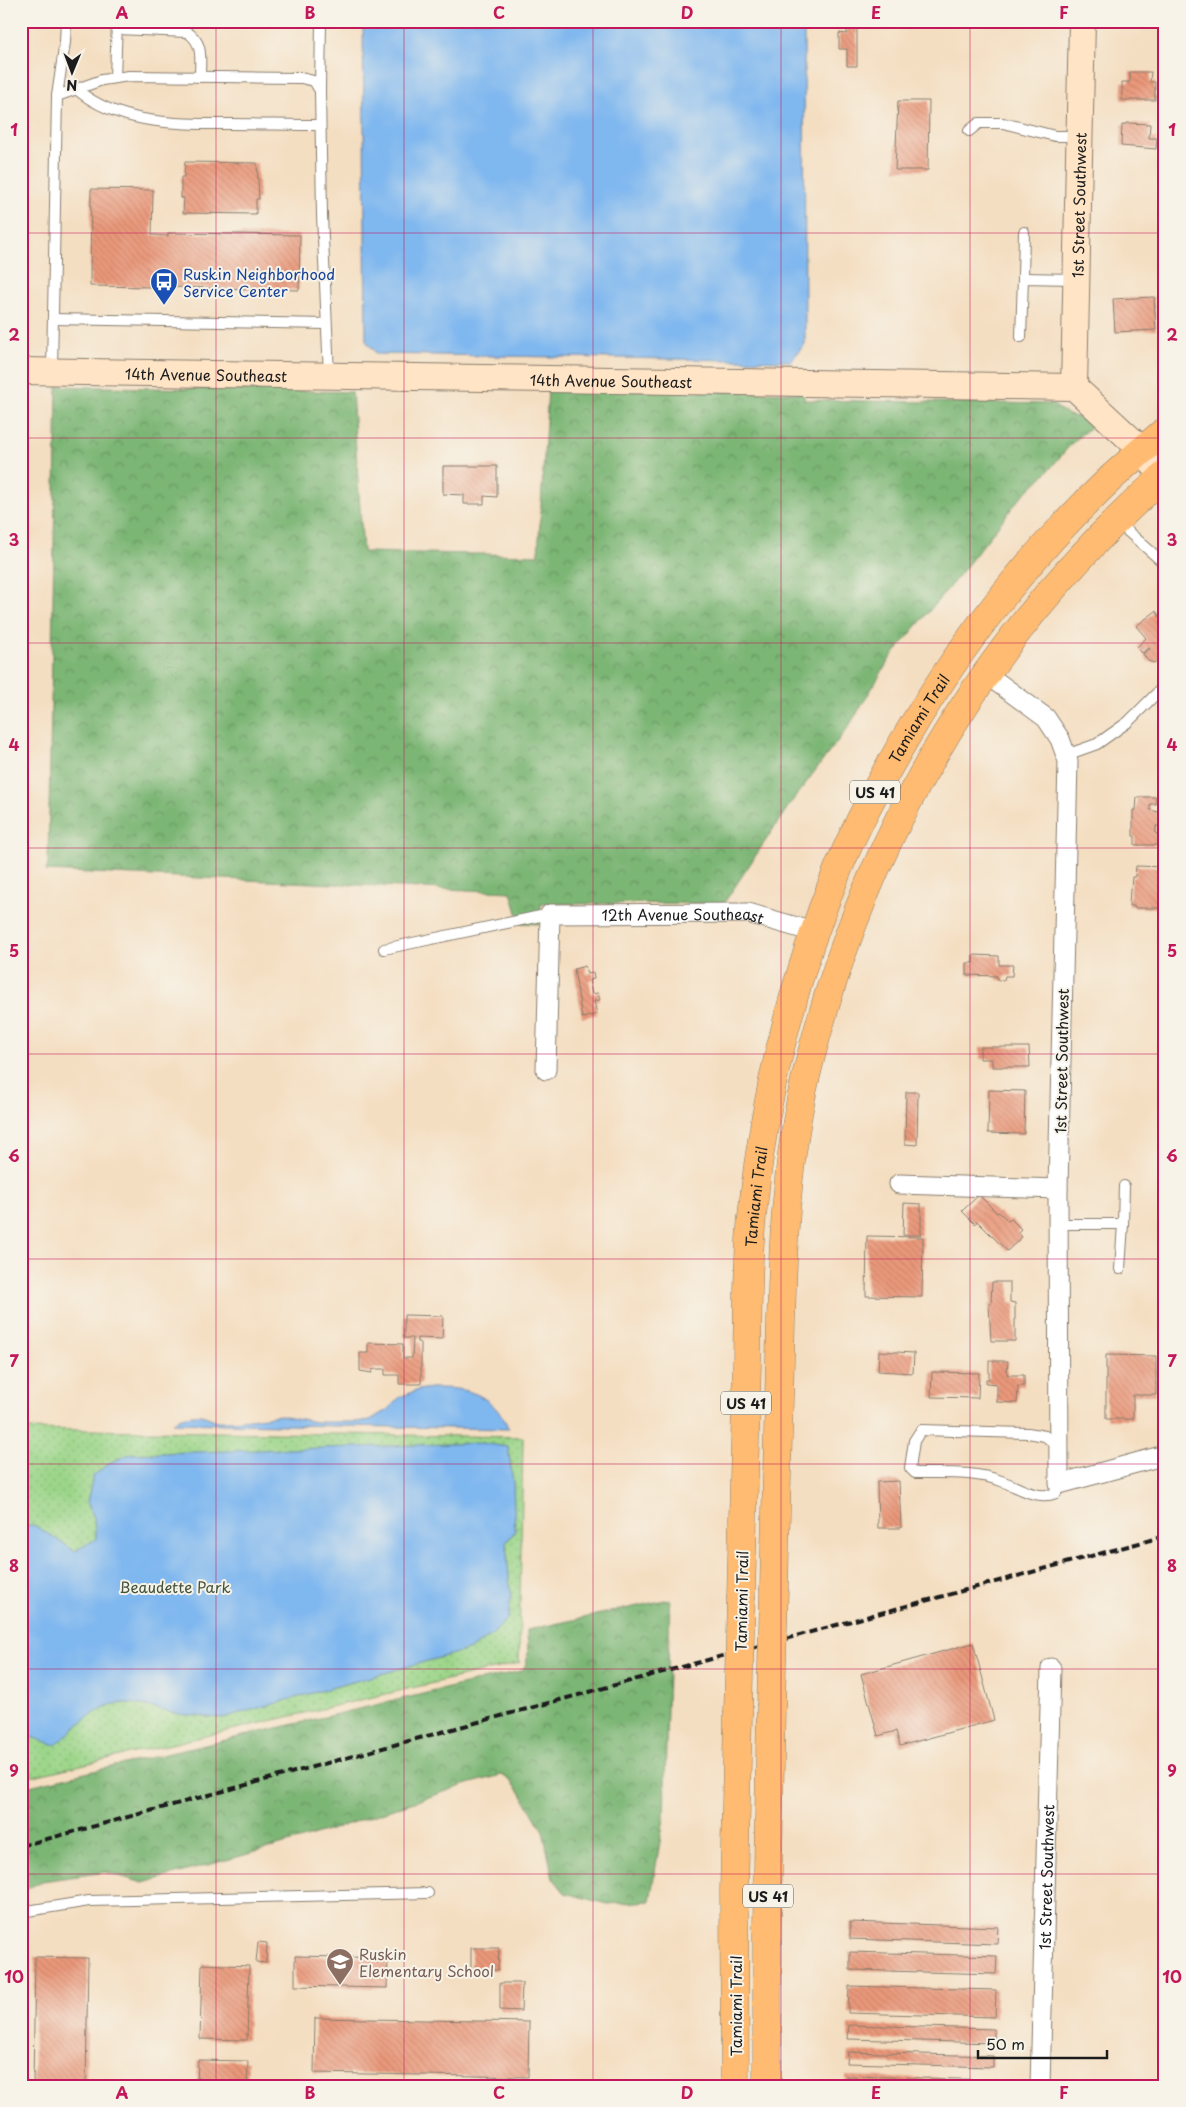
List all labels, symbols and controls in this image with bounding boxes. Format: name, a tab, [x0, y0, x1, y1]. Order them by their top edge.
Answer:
text: A	[116, 0, 129, 24]
text: B	[305, 0, 316, 24]
text: C	[493, 0, 505, 24]
text: D	[681, 0, 693, 24]
text: E	[871, 0, 881, 24]
text: F	[1059, 0, 1069, 24]
north arrow	[48, 48, 98, 98]
text: N	[66, 75, 77, 96]
text: 1	[10, 117, 18, 141]
text: 1	[1168, 117, 1176, 141]
street label: 1st Street Southwest	[1065, 132, 1091, 278]
place label: Ruskin Neighborhood Service Center	[183, 262, 335, 302]
bus stop icon: Ruskin Neighborhood Service Center	[149, 267, 179, 306]
text: 2	[8, 322, 20, 346]
text: 2	[1166, 322, 1178, 346]
street label: 14th Avenue Southeast	[125, 361, 287, 387]
street label: 14th Avenue Southeast	[530, 367, 692, 393]
text: 3	[9, 527, 19, 551]
text: 3	[1167, 527, 1177, 551]
street label: Tamiami Trail	[882, 669, 954, 767]
text: 4	[9, 732, 20, 756]
text: 4	[1167, 732, 1178, 756]
road number: US 41	[850, 780, 900, 804]
street label: 12th Avenue Southeast	[601, 901, 767, 929]
text: 5	[9, 938, 19, 962]
text: 5	[1167, 938, 1177, 962]
street label: 1st Street Southwest	[1048, 988, 1074, 1134]
text: 6	[8, 1143, 20, 1167]
text: 6	[1166, 1143, 1178, 1167]
street label: Tamiami Trail	[738, 1144, 772, 1247]
text: 7	[9, 1348, 19, 1372]
text: 7	[1167, 1348, 1177, 1372]
road number: US 41	[721, 1392, 771, 1415]
street label: Tamiami Trail	[729, 1550, 753, 1652]
text: 8	[9, 1553, 19, 1577]
text: 8	[1167, 1553, 1177, 1577]
park label: Beaudette Park	[119, 1575, 231, 1598]
text: 9	[9, 1758, 19, 1782]
text: 9	[1167, 1758, 1177, 1782]
street label: 1st Street Southwest	[1032, 1804, 1059, 1950]
road number: US 41	[743, 1884, 793, 1908]
place label: Ruskin Elementary School	[359, 1942, 494, 1982]
school or university icon: Ruskin Elementary School	[325, 1947, 355, 1986]
street label: Tamiami Trail	[724, 1955, 747, 2057]
text: 10	[4, 1964, 24, 1988]
text: 10	[1162, 1964, 1182, 1988]
scale bar	[978, 2027, 1107, 2059]
text: 50 m	[986, 2032, 1025, 2055]
text: A	[116, 2080, 129, 2104]
text: B	[305, 2080, 316, 2104]
text: C	[493, 2080, 505, 2104]
text: D	[681, 2080, 693, 2104]
text: E	[871, 2080, 881, 2104]
text: F	[1059, 2080, 1069, 2104]

